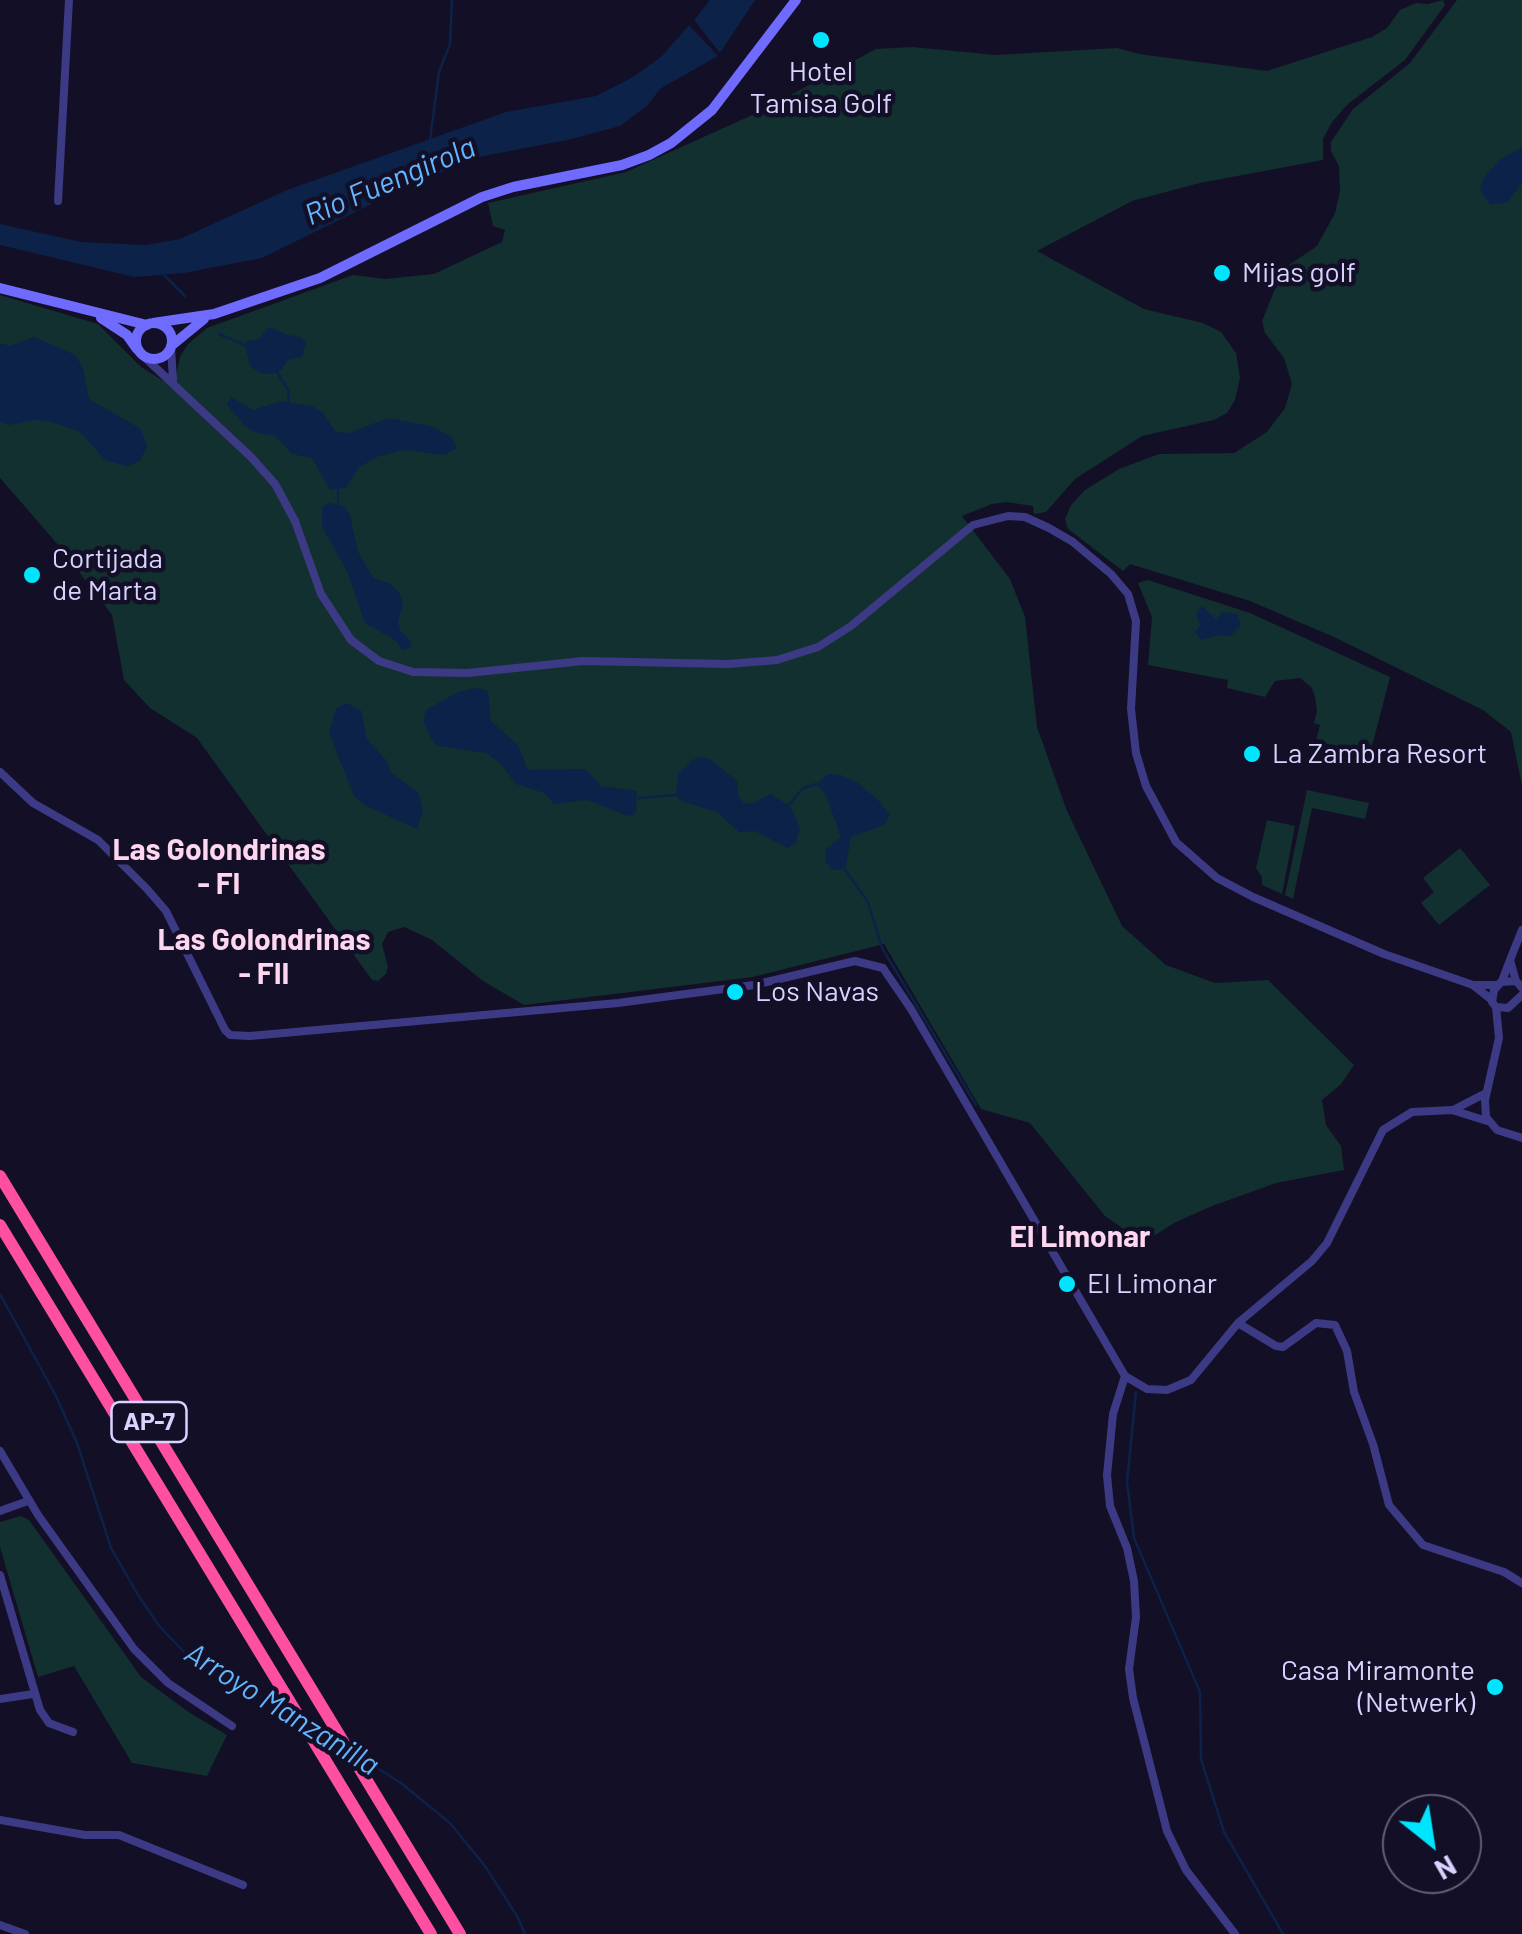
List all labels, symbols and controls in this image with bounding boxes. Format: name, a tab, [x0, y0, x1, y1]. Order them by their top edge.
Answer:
marker: Hotel Tamisa Golf	[810, 29, 832, 51]
place label: Hotel Tamisa Golf	[750, 55, 892, 121]
water label: Rio Fuengirola	[299, 129, 481, 233]
place label: Mijas golf	[1242, 256, 1356, 290]
marker: Mijas golf	[1211, 262, 1233, 284]
place label: Cortijada de Marta	[52, 542, 163, 608]
marker: Cortijada de Marta	[21, 564, 43, 586]
place label: La Zambra Resort	[1272, 737, 1487, 771]
marker: La Zambra Resort	[1241, 743, 1263, 765]
district label: Las Golondrinas - FI	[113, 832, 325, 902]
district label: Las Golondrinas - FII	[158, 922, 370, 992]
place label: Los Navas	[755, 975, 879, 1009]
marker: Los Navas	[724, 981, 746, 1003]
district label: El Limonar	[1009, 1219, 1151, 1255]
place label: El Limonar	[1087, 1267, 1217, 1301]
marker: El Limonar	[1056, 1273, 1078, 1295]
road number: AP-7	[112, 1402, 186, 1442]
water label: Arroyo Manzanilla	[178, 1635, 386, 1783]
place label: Casa Miramonte (Netwerk)	[1281, 1654, 1475, 1720]
marker: Casa Miramonte (Netwerk)	[1484, 1676, 1506, 1698]
north arrow	[1382, 1794, 1482, 1894]
text: N	[1429, 1849, 1463, 1888]

